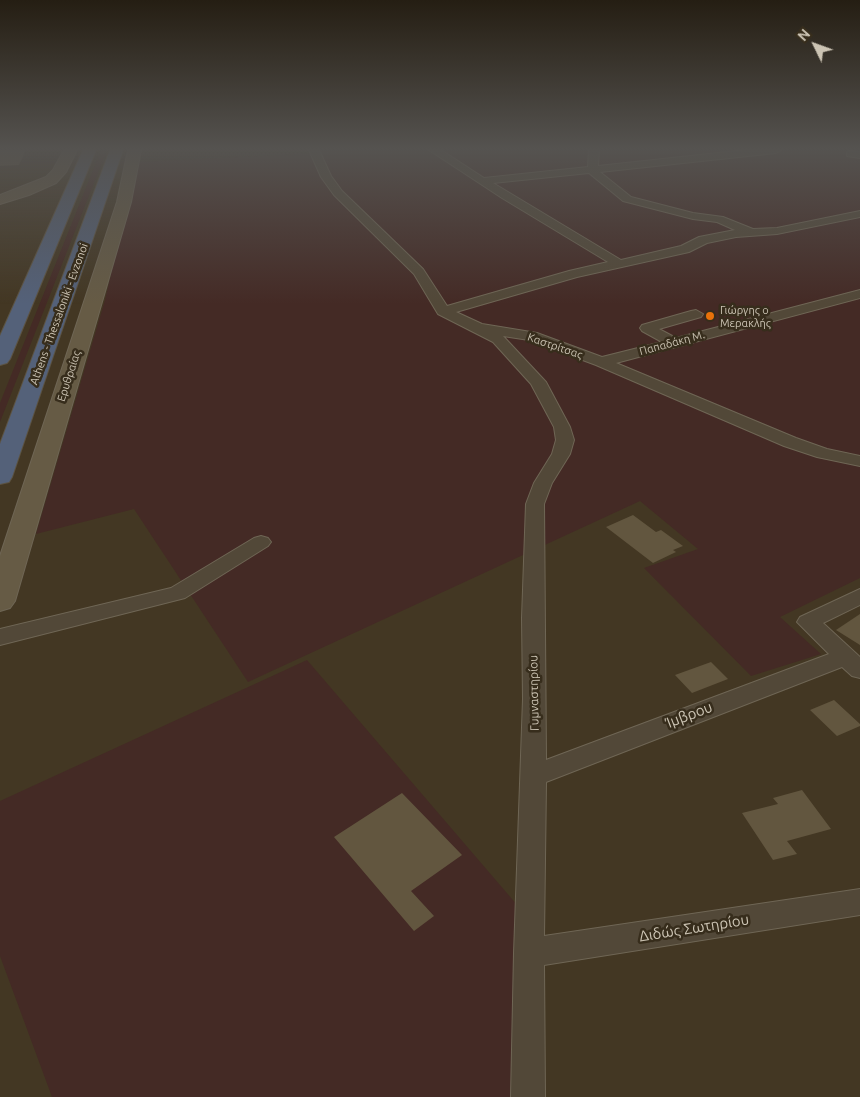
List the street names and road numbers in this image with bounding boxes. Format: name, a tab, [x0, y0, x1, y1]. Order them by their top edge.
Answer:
street label: Athens - Thessaloniki - Evzonoi	[27, 241, 91, 387]
street label: Παπαδάκη Μ.	[638, 328, 706, 358]
street label: Καστρίτσας	[526, 330, 584, 362]
street label: Ερυθραίας	[55, 349, 83, 403]
street label: Γυμναστηρίου	[526, 655, 542, 731]
street label: Ίμβρου	[663, 698, 715, 732]
street label: Διδώς Σωτηρίου	[638, 910, 750, 946]

